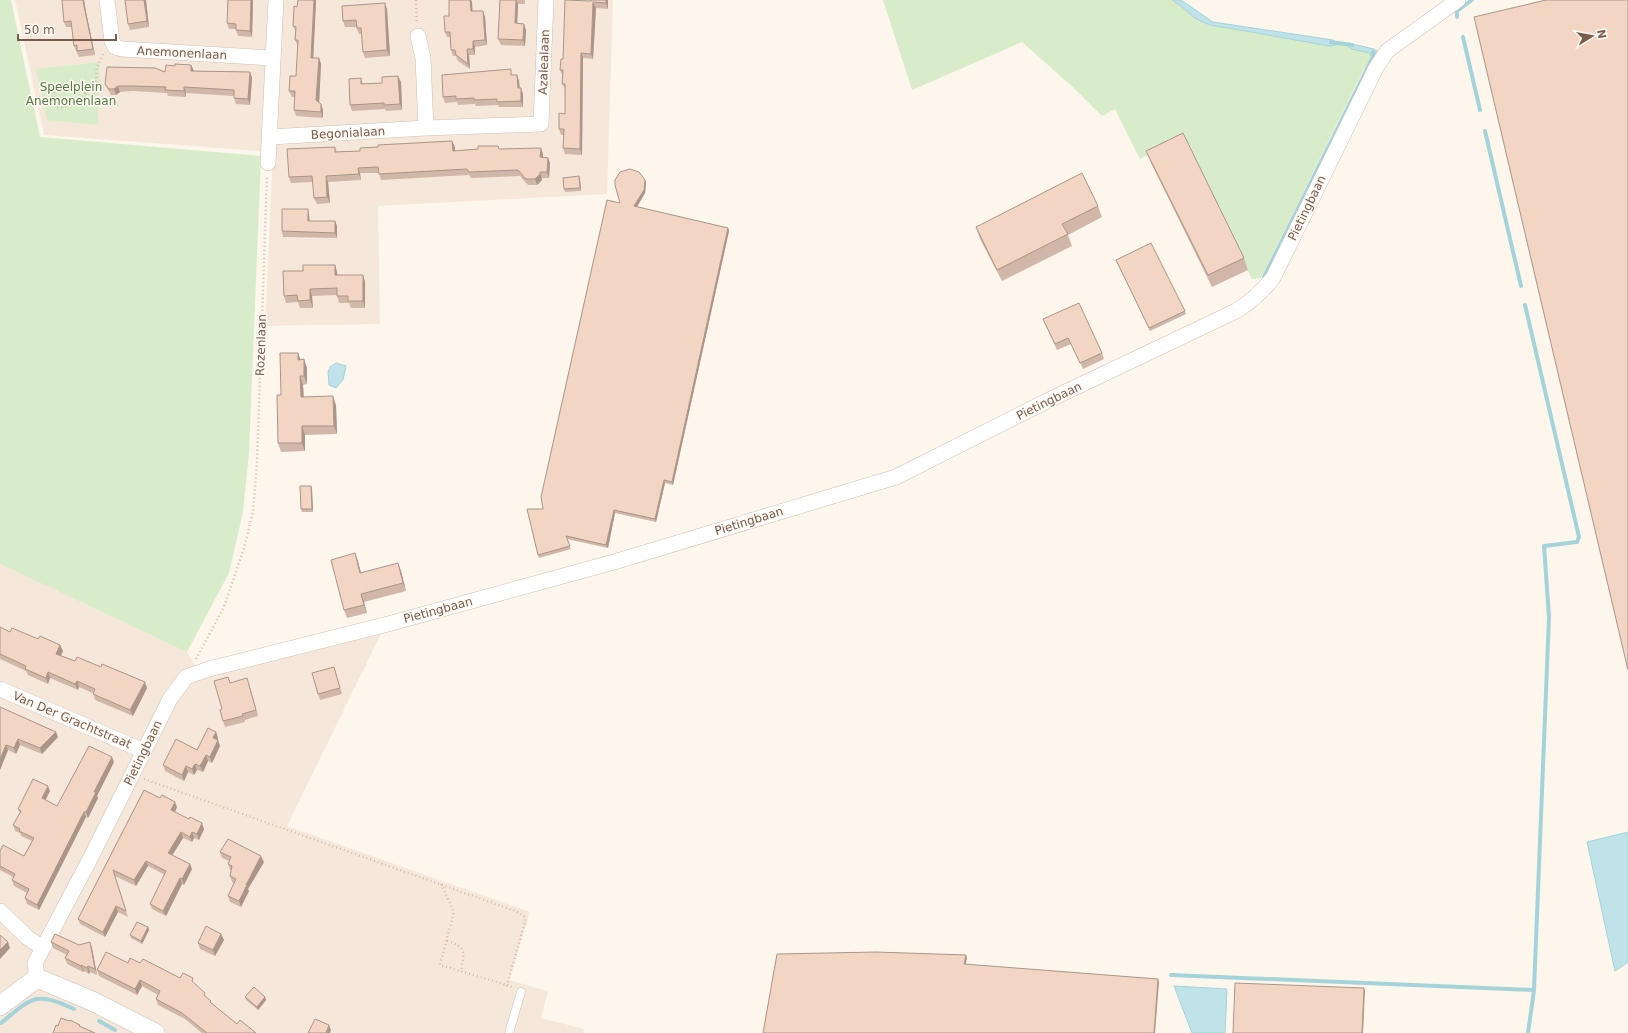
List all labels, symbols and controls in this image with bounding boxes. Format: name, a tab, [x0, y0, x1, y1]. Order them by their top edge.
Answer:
scale bar	[18, 16, 116, 42]
north arrow	[1572, 16, 1612, 56]
text: 50 m	[24, 23, 55, 37]
text: N	[1594, 28, 1609, 40]
street label: Azalealaan	[536, 29, 552, 95]
street label: Anemonenlaan	[136, 44, 228, 62]
park label: Speelplein Anemonenlaan	[26, 80, 116, 108]
street label: Begonialaan	[310, 124, 386, 142]
street label: Pietingbaan	[1285, 173, 1329, 243]
street label: Rozenlaan	[253, 314, 269, 376]
street label: Pietingbaan	[1014, 379, 1084, 423]
street label: Pietingbaan	[713, 504, 785, 538]
street label: Pietingbaan	[402, 594, 474, 626]
street label: Van Der Grachtstraat	[11, 689, 134, 751]
street label: Pietingbaan	[121, 718, 165, 788]

